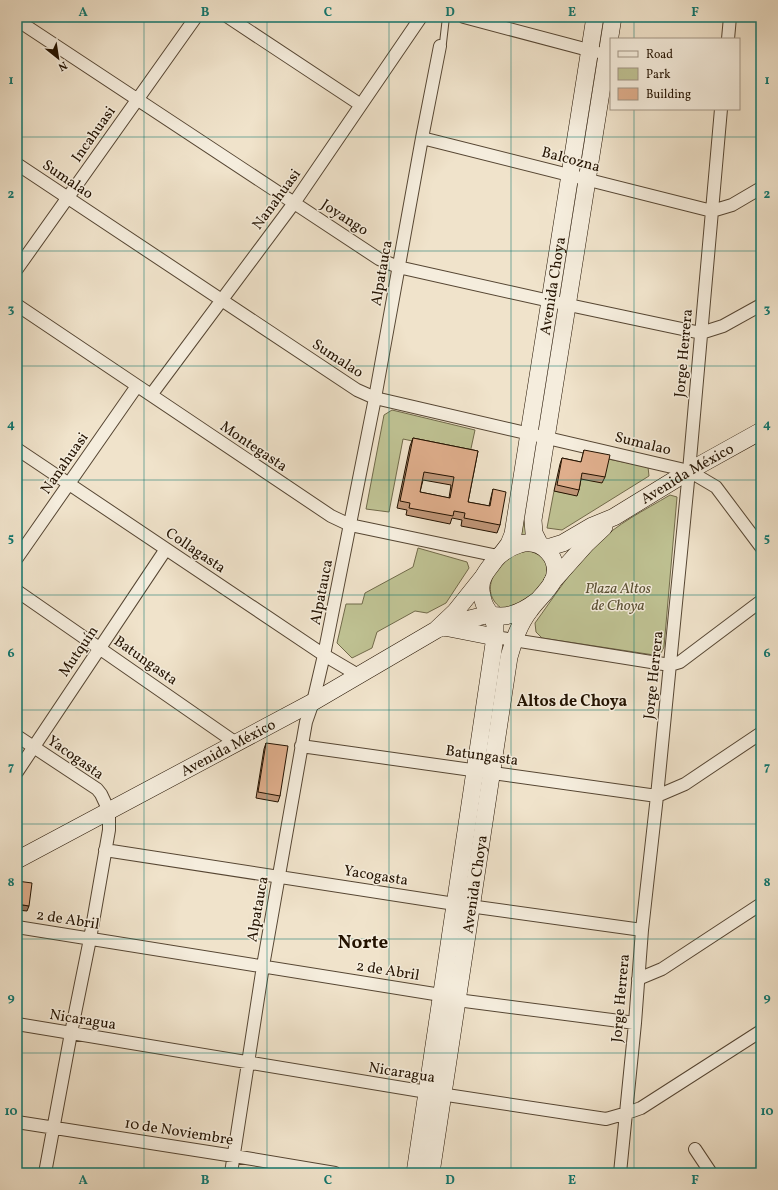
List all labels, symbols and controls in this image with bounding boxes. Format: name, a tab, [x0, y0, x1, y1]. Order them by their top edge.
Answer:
text: A	[78, 4, 88, 22]
text: B	[201, 4, 210, 22]
text: C	[324, 4, 332, 22]
text: D	[445, 4, 455, 22]
text: E	[568, 4, 576, 22]
text: F	[691, 4, 699, 22]
north arrow	[38, 38, 78, 78]
legend	[610, 38, 740, 110]
text: Road	[646, 47, 673, 63]
text: N	[55, 57, 69, 74]
text: Park	[646, 67, 671, 83]
text: 1	[8, 72, 14, 90]
text: 1	[764, 72, 770, 90]
text: Building	[646, 87, 691, 103]
street label: Incahuasi	[67, 103, 121, 167]
street label: Balcozna	[539, 143, 602, 178]
street label: Sumalao	[37, 155, 97, 205]
street label: Nanahuasi	[248, 165, 307, 235]
text: 2	[8, 186, 15, 204]
text: 2	[764, 186, 771, 204]
street label: Joyango	[316, 195, 372, 241]
street label: Avenida Choya	[536, 235, 572, 337]
street label: Alpatauca	[366, 239, 399, 308]
text: 3	[8, 301, 15, 319]
text: 3	[764, 301, 771, 319]
street label: Jorge Herrera	[670, 308, 699, 398]
street label: Sumalao	[307, 335, 367, 384]
text: 4	[7, 416, 15, 434]
text: 4	[763, 416, 771, 434]
street label: Montegasta	[215, 417, 291, 478]
street label: Sumalao	[612, 427, 673, 462]
street label: Nanahuasi	[36, 429, 94, 499]
street label: Avenida México	[637, 439, 738, 510]
street label: Collagasta	[161, 523, 229, 579]
text: 5	[8, 530, 14, 548]
text: 5	[764, 530, 770, 548]
street label: Alpatauca	[306, 558, 339, 627]
park label: Plaza Altos de Choya	[585, 579, 651, 617]
street label: Mutquín	[54, 622, 104, 681]
street label: Jorge Herrera	[639, 630, 670, 720]
street label: Batungasta	[109, 632, 181, 691]
text: 6	[7, 645, 15, 663]
text: 6	[763, 645, 771, 663]
district label: Altos de Choya	[517, 691, 628, 713]
street label: Avenida México	[177, 715, 280, 783]
street label: Yacogasta	[43, 731, 108, 785]
street label: Batungasta	[444, 741, 520, 772]
text: 7	[8, 759, 14, 777]
text: 7	[764, 759, 770, 777]
street label: Avenida Choya	[458, 834, 494, 935]
street label: Yacogasta	[342, 861, 409, 892]
text: 8	[7, 874, 15, 892]
text: 8	[763, 874, 771, 892]
street label: Alpatauca	[242, 875, 275, 944]
street label: 2 de Abril	[35, 905, 101, 936]
district label: Norte	[338, 930, 388, 956]
street label: Jorge Herrera	[607, 953, 636, 1043]
street label: 2 de Abril	[355, 956, 421, 987]
text: 9	[7, 989, 15, 1007]
text: 9	[763, 989, 771, 1007]
street label: Nicaragua	[48, 1005, 118, 1036]
street label: Nicaragua	[367, 1058, 437, 1089]
text: 10	[4, 1103, 18, 1121]
text: 10	[760, 1103, 774, 1121]
street label: 10 de Noviembre	[123, 1114, 235, 1151]
text: A	[78, 1172, 88, 1190]
text: B	[201, 1172, 210, 1190]
text: C	[324, 1172, 332, 1190]
text: D	[445, 1172, 455, 1190]
text: E	[568, 1172, 576, 1190]
text: F	[691, 1172, 699, 1190]

